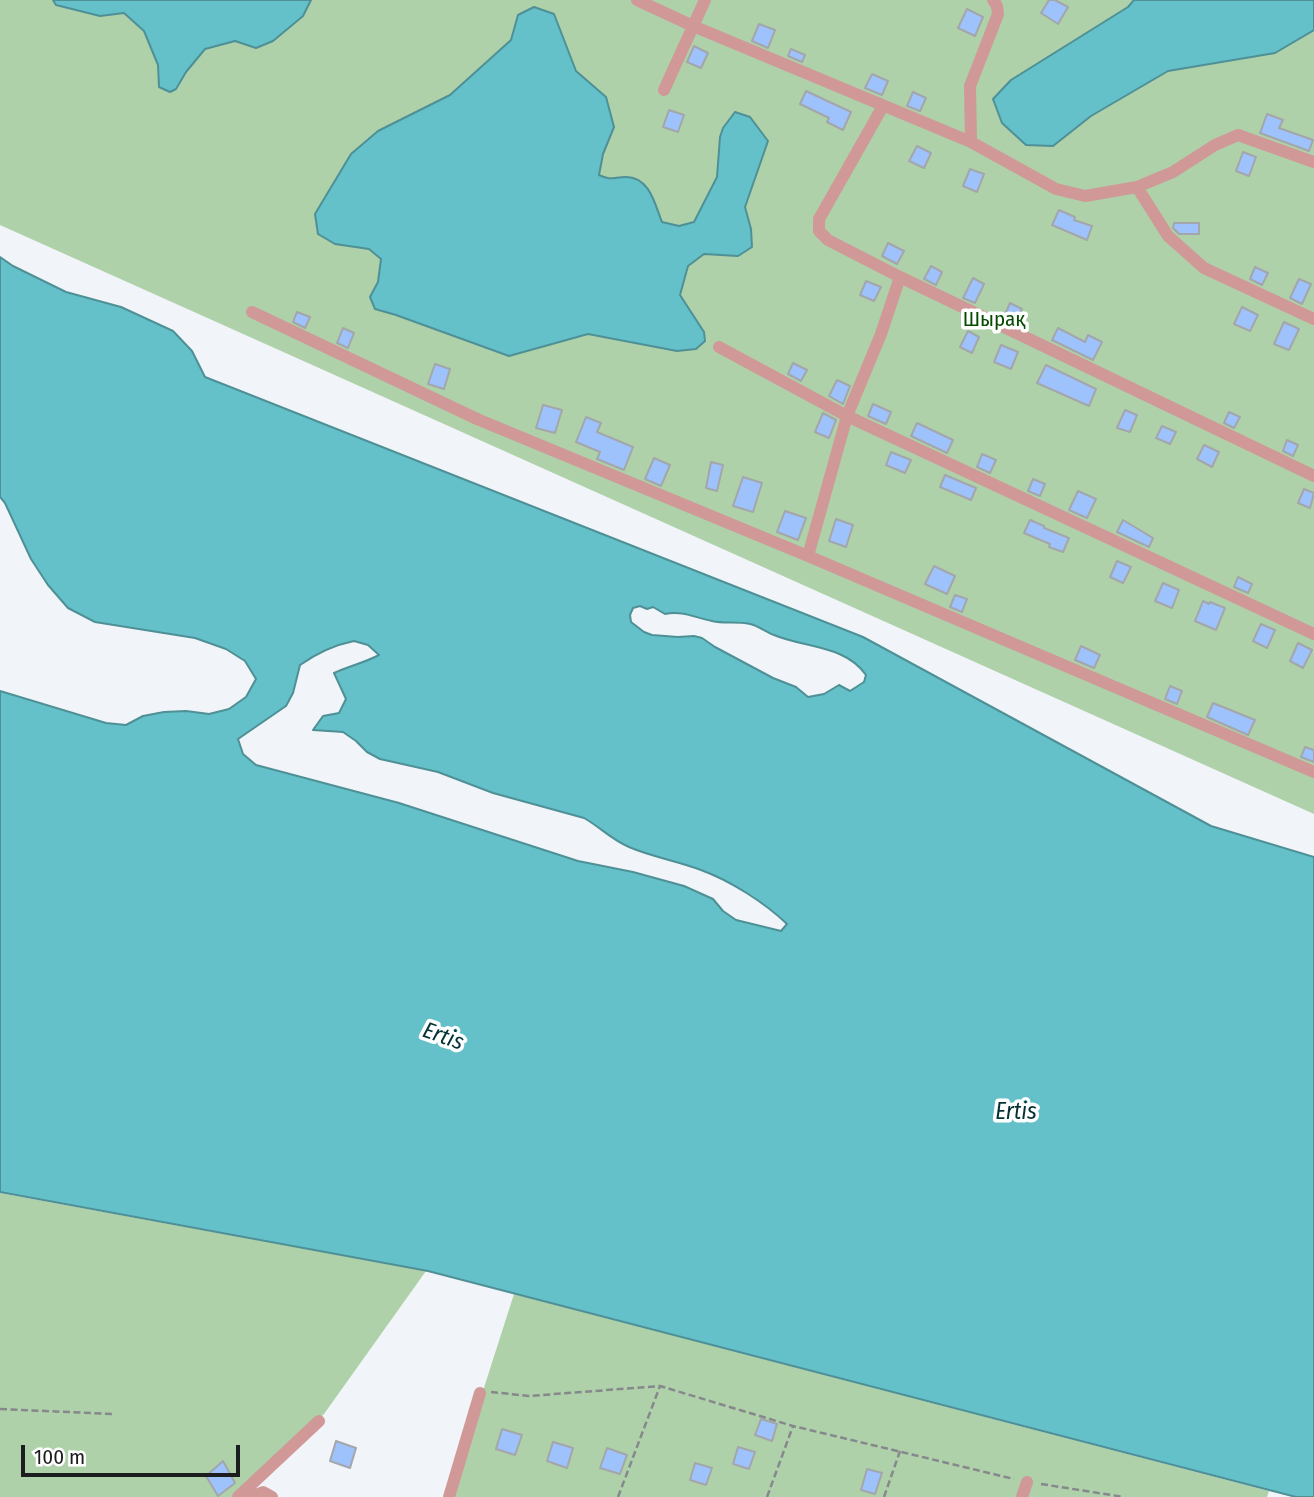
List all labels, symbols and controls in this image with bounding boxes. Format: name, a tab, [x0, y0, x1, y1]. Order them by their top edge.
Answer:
park label: Шырақ	[963, 307, 1025, 333]
water label: Ertis	[419, 1017, 467, 1057]
water label: Ertis	[995, 1099, 1037, 1127]
scale bar	[24, 1430, 243, 1474]
text: 100 m	[34, 1444, 85, 1470]

